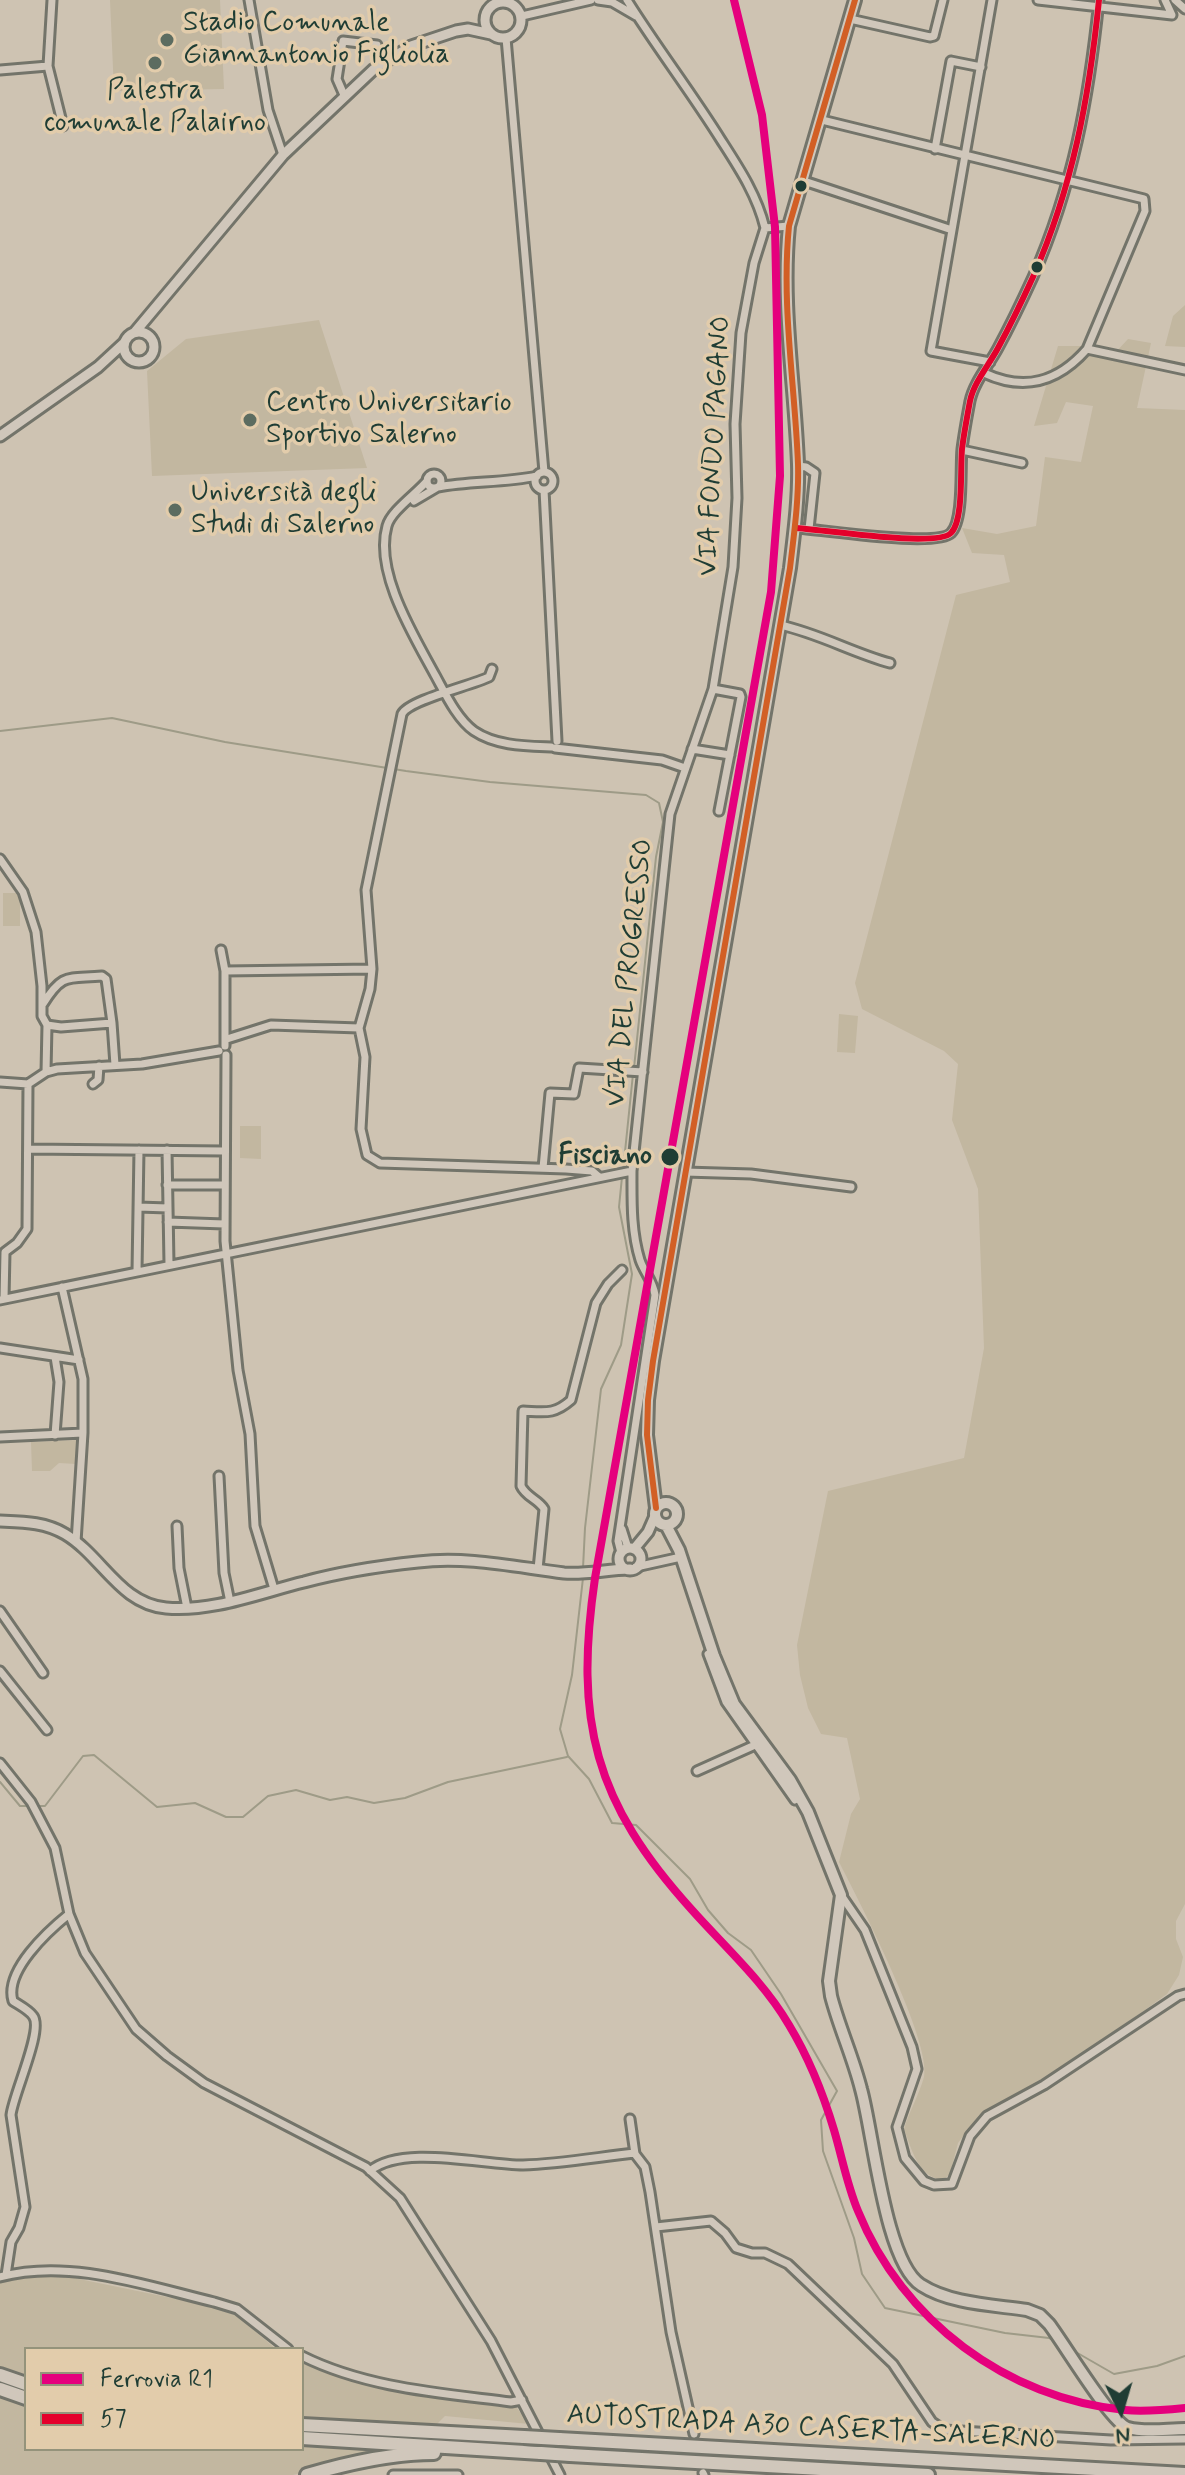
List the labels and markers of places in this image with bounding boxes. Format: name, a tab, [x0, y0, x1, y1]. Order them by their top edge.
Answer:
place label: Stadio Comunale Giannantonio Figliolia	[183, 7, 450, 73]
marker: Stadio Comunale Giannantonio Figliolia	[158, 31, 176, 49]
marker: Palestra comunale Palairno	[146, 54, 164, 72]
place label: Palestra comunale Palairno	[44, 75, 266, 141]
unlabelled marker	[793, 178, 809, 194]
unlabelled marker	[1029, 259, 1045, 275]
place label: Centro Universitario Sportivo Salerno	[266, 387, 512, 453]
marker: Centro Universitario Sportivo Salerno	[241, 411, 259, 429]
place label: Università degli Studi di Salerno	[191, 477, 377, 543]
marker: Università degli Studi di Salerno	[166, 501, 184, 519]
place label: Fisciano	[558, 1140, 652, 1174]
marker: Fisciano	[659, 1146, 681, 1168]

